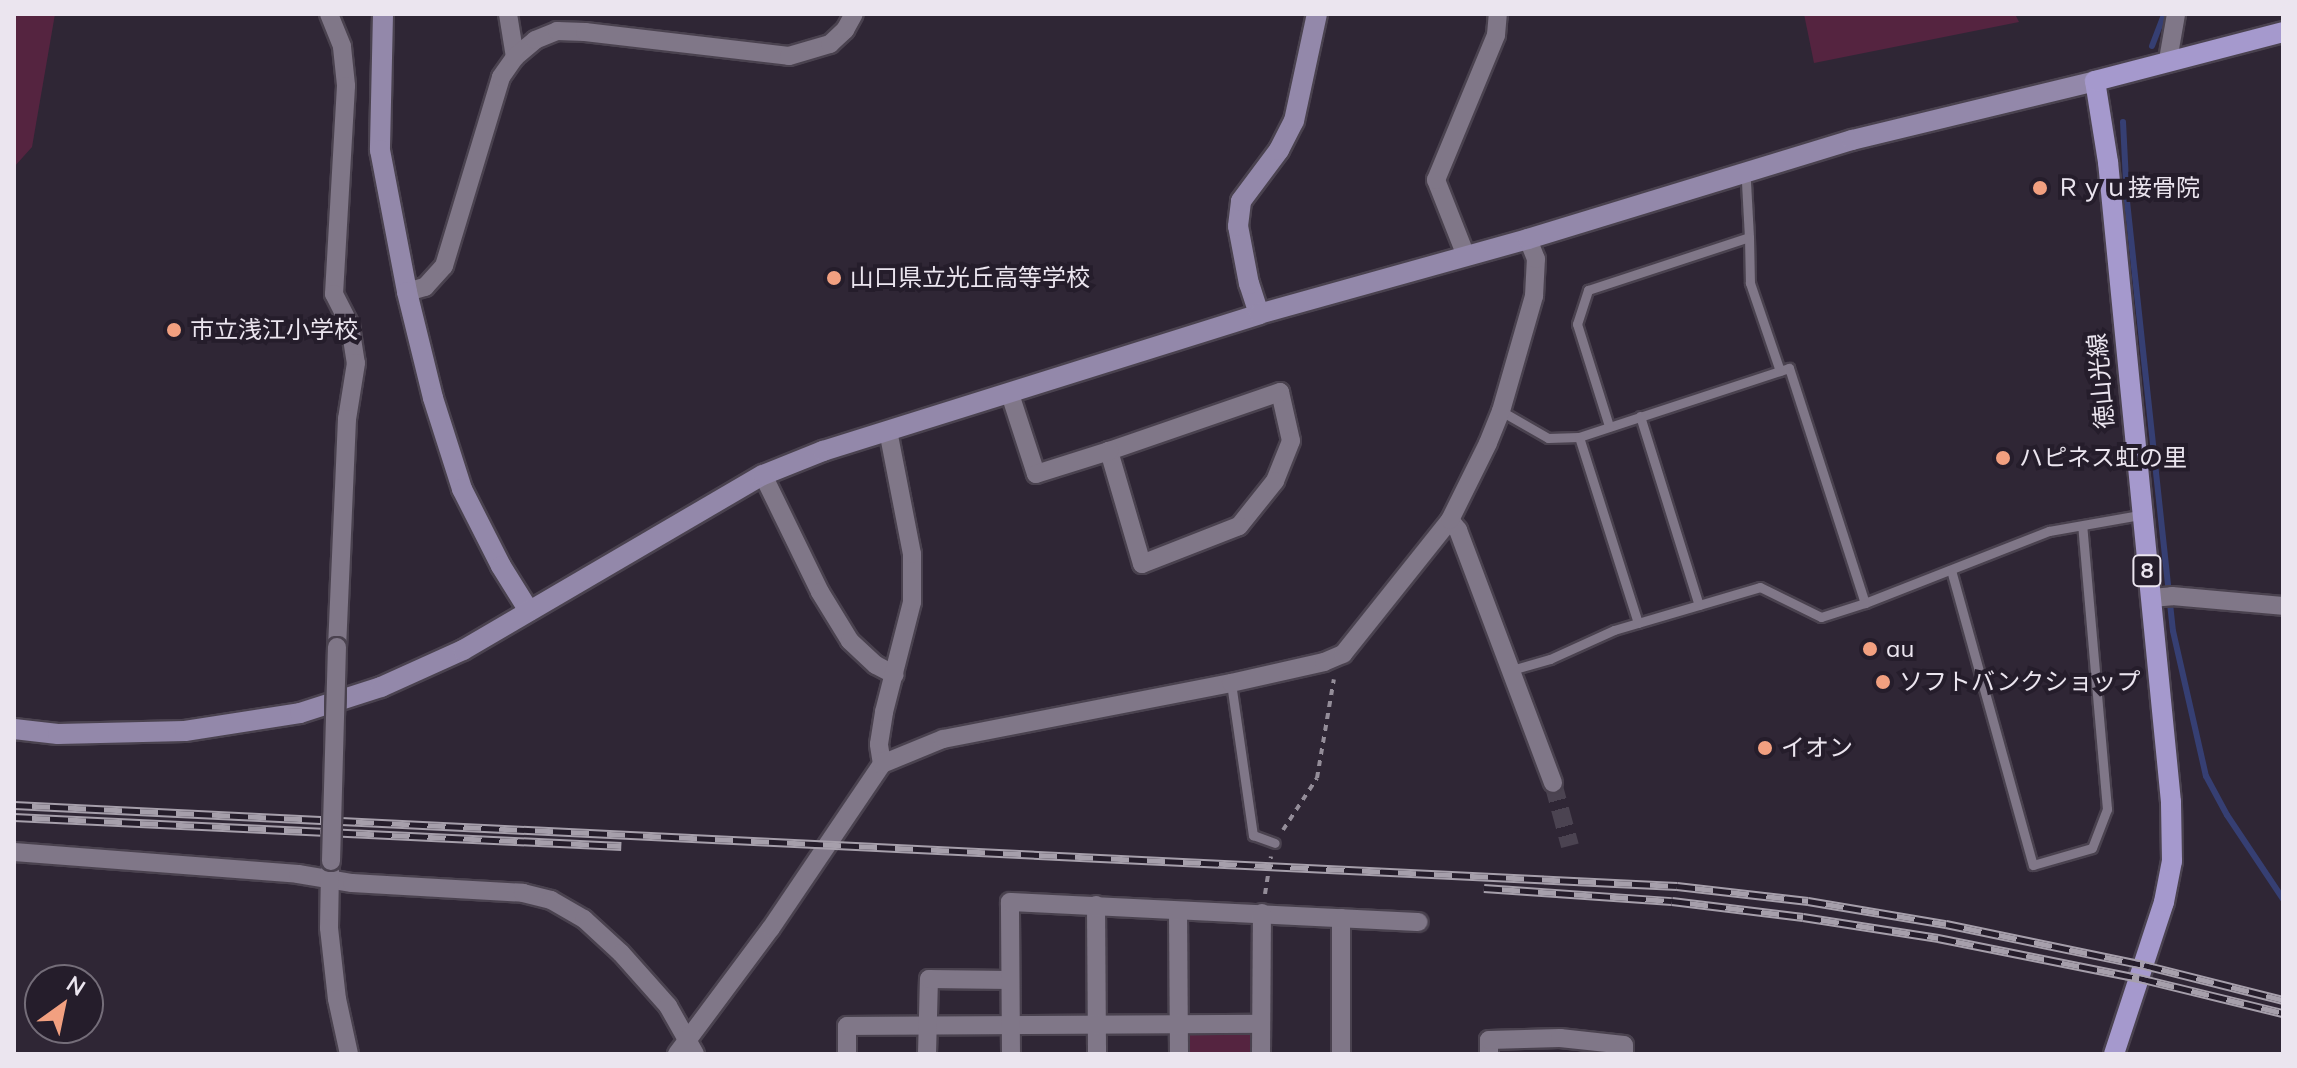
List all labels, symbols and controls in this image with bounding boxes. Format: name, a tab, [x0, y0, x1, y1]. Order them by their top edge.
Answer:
place label: Ｒｙｕ接骨院	[2056, 174, 2200, 202]
marker: Ｒｙｕ接骨院	[2031, 179, 2049, 197]
place label: 山口県立光丘高等学校	[850, 264, 1090, 292]
marker: 山口県立光丘高等学校	[825, 269, 843, 287]
place label: 市立浅江小学校	[190, 316, 358, 344]
marker: 市立浅江小学校	[165, 321, 183, 339]
street label: 徳山光線	[2082, 332, 2120, 430]
place label: ハピネス虹の里	[2019, 444, 2187, 472]
marker: ハピネス虹の里	[1994, 449, 2012, 467]
road number: 8	[2131, 553, 2163, 589]
place label: au	[1886, 635, 1914, 663]
marker: au	[1861, 640, 1879, 658]
place label: ソフトバンクショップ	[1899, 668, 2139, 696]
marker: ソフトバンクショップ	[1874, 673, 1892, 691]
place label: イオン	[1781, 734, 1853, 762]
marker: イオン	[1756, 739, 1774, 757]
north arrow	[24, 964, 104, 1044]
text: N	[61, 969, 91, 1002]

